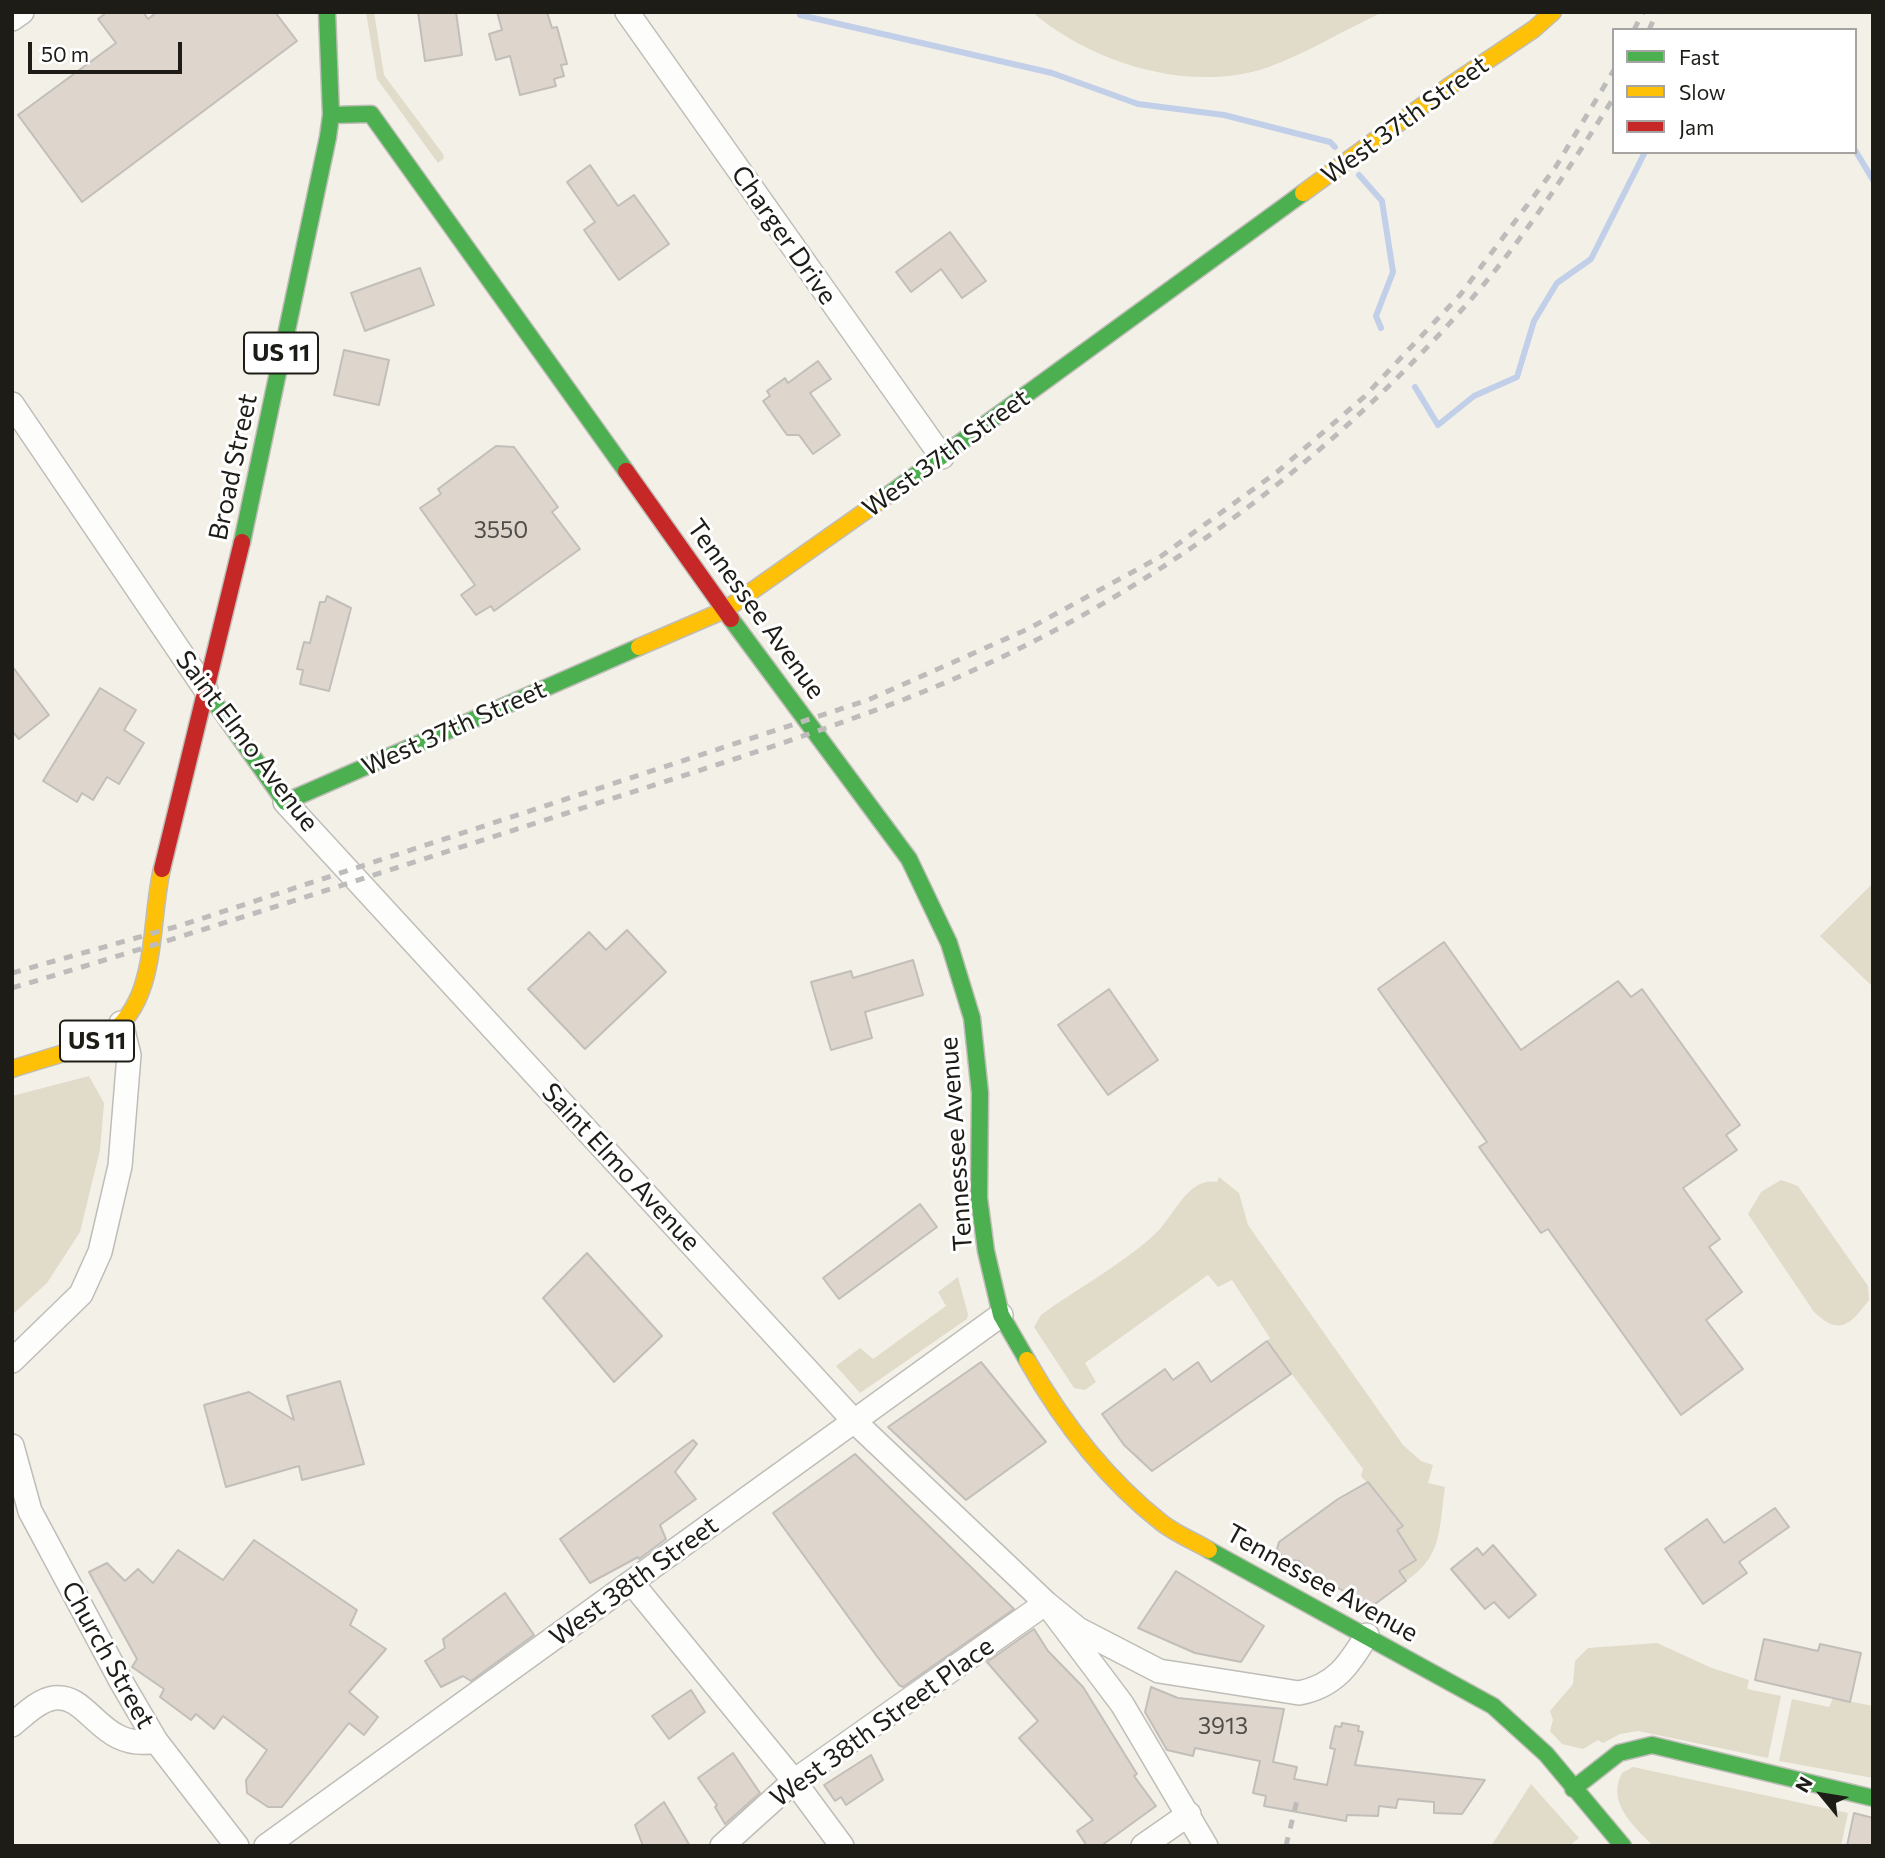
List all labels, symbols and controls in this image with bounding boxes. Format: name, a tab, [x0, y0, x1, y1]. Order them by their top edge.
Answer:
scale bar	[32, 28, 186, 72]
legend	[1612, 28, 1857, 154]
text: 50 m	[41, 41, 89, 66]
text: Fast	[1679, 44, 1720, 69]
street label: West 37th Street	[1316, 49, 1494, 191]
text: Slow	[1679, 79, 1726, 104]
text: Jam	[1679, 114, 1714, 139]
street label: Charger Drive	[725, 160, 843, 310]
road number: US 11	[244, 332, 318, 374]
street label: West 37th Street	[857, 382, 1035, 524]
street label: Broad Street	[202, 391, 264, 543]
street label: Tennessee Avenue	[680, 513, 832, 705]
house number: 3550	[474, 516, 528, 544]
street label: Saint Elmo Avenue	[169, 645, 325, 837]
street label: West 37th Street	[357, 673, 551, 783]
road number: US 11	[60, 1021, 134, 1062]
street label: Tennessee Avenue	[933, 1036, 979, 1252]
street label: Saint Elmo Avenue	[535, 1077, 707, 1257]
street label: West 38th Street	[544, 1509, 724, 1653]
street label: Tennessee Avenue	[1221, 1517, 1423, 1649]
street label: Church Street	[55, 1576, 161, 1734]
street label: West 38th Street Place	[764, 1630, 1000, 1814]
house number: 3913	[1198, 1712, 1248, 1740]
north arrow	[1787, 1760, 1857, 1830]
text: N	[1790, 1772, 1817, 1796]

